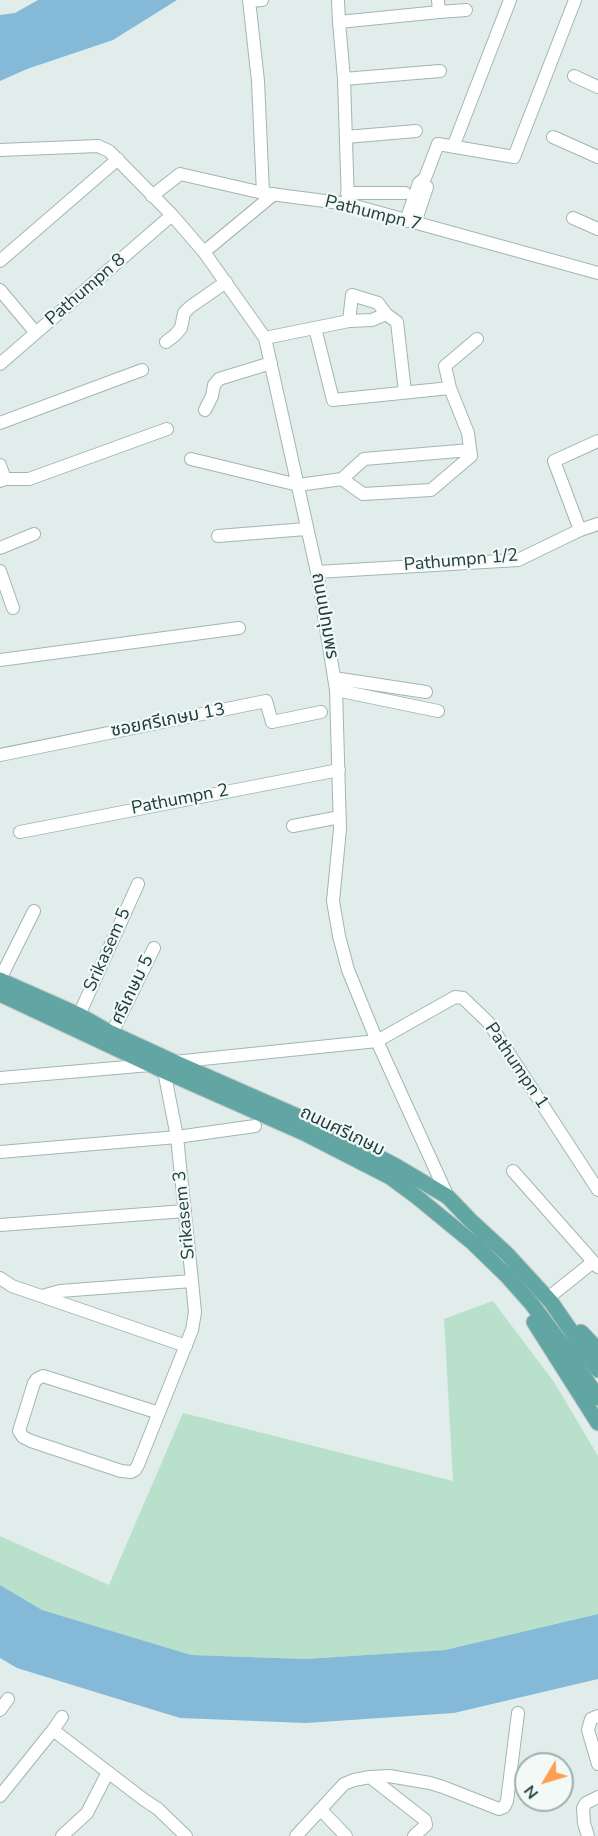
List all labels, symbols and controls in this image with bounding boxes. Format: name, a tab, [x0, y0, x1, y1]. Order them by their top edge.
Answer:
street label: Pathumpn 7	[323, 192, 423, 236]
street label: Pathumpn 8	[42, 249, 130, 331]
street label: Pathumpn 1/2	[403, 545, 519, 577]
street label: ถนนปทุมพร	[306, 571, 342, 661]
street label: ซอยศรีเกษม 13	[109, 699, 227, 743]
street label: Pathumpn 2	[130, 780, 230, 820]
street label: Srikasem 5	[80, 905, 136, 995]
street label: ศรีเกษม 5	[107, 952, 159, 1028]
street label: Pathumpn 1	[479, 1019, 553, 1113]
street label: ถนนศรีเกษม	[296, 1102, 388, 1162]
street label: Srikasem 3	[170, 1170, 200, 1260]
north arrow	[514, 1752, 574, 1812]
text: N	[519, 1780, 544, 1803]

